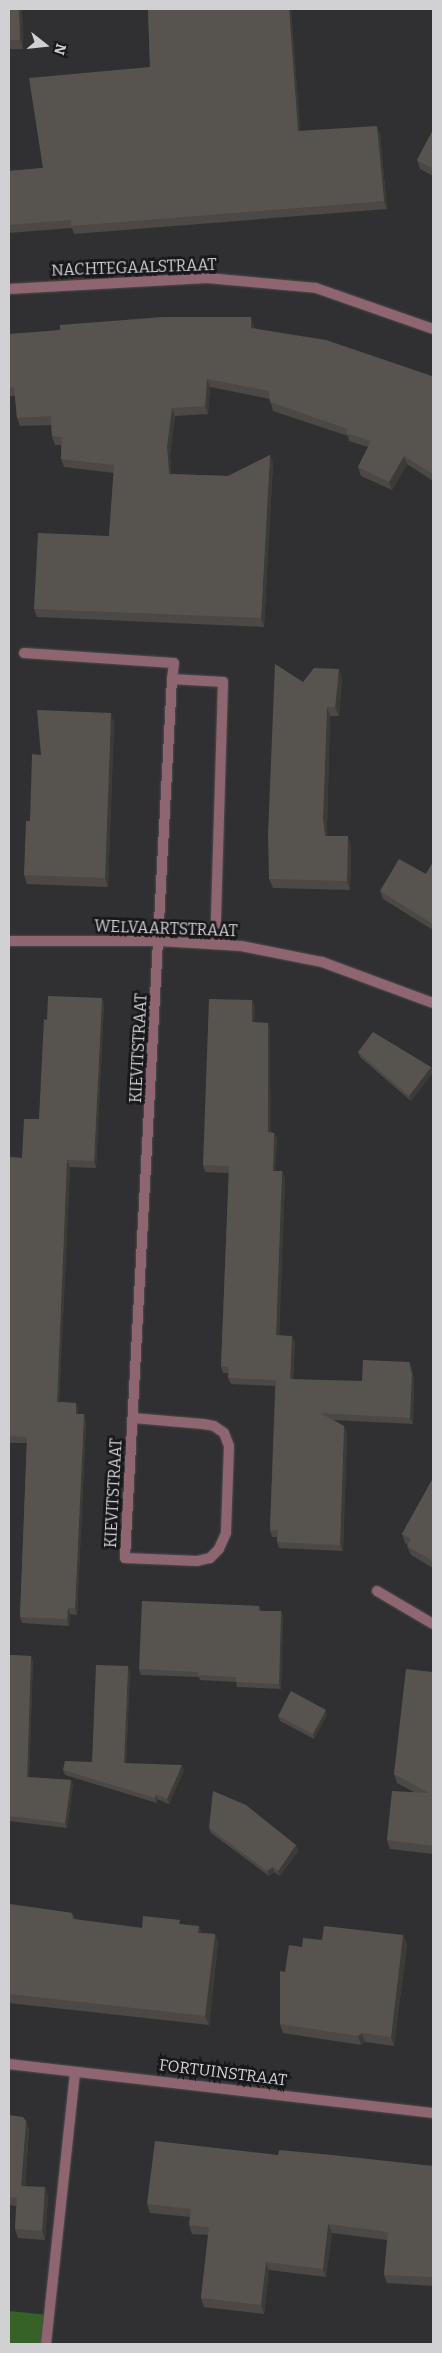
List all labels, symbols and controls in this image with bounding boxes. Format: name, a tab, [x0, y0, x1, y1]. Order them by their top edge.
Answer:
north arrow	[20, 20, 70, 70]
text: N	[50, 42, 70, 57]
street label: NACHTEGAALSTRAAT	[51, 256, 217, 280]
street label: WELVAARTSTRAAT	[94, 917, 238, 941]
street label: KIEVITSTRAAT	[127, 993, 151, 1103]
street label: KIEVITSTRAAT	[102, 1438, 126, 1548]
street label: FORTUINSTRAAT	[158, 2056, 288, 2090]

